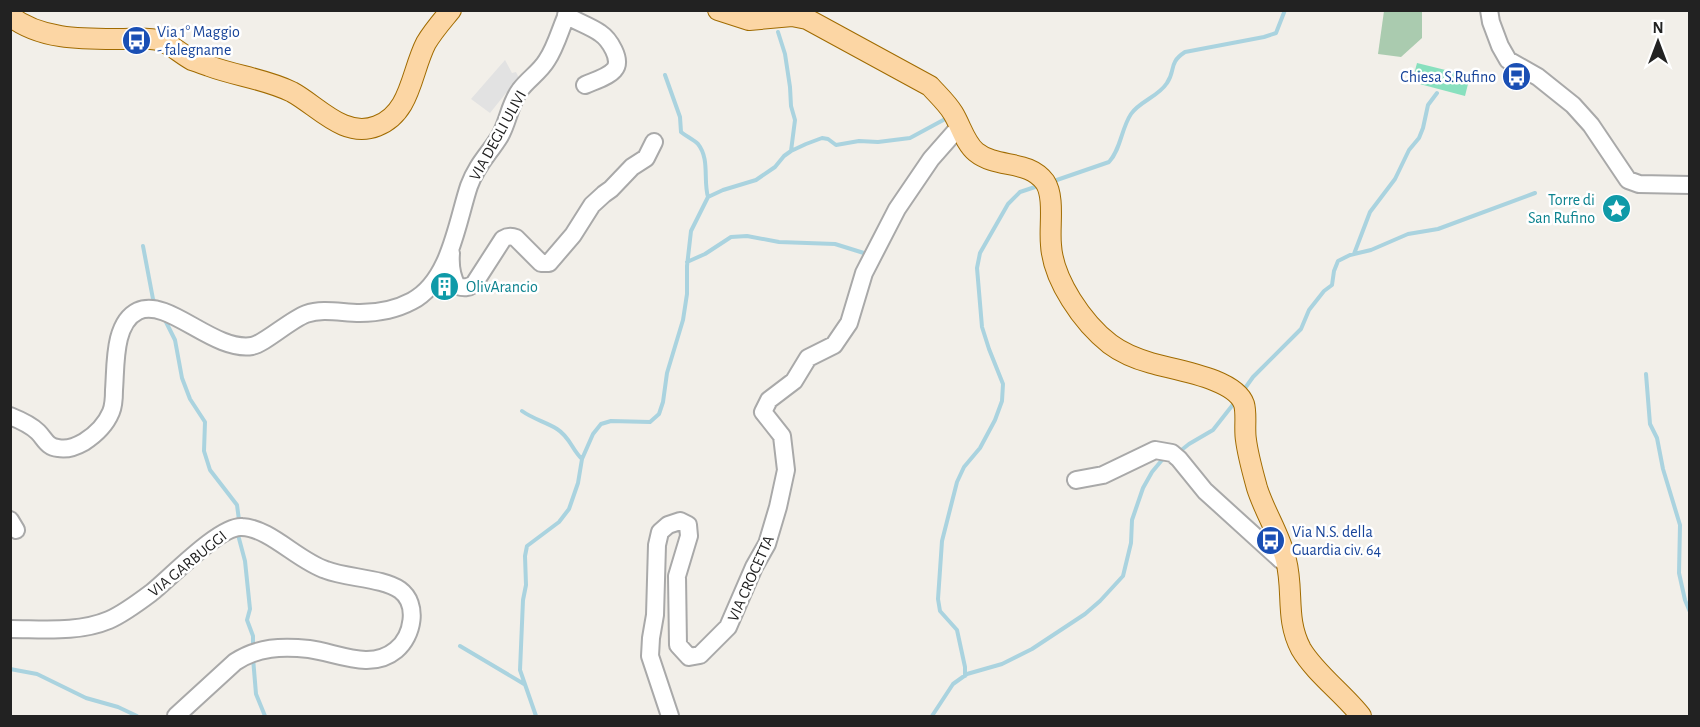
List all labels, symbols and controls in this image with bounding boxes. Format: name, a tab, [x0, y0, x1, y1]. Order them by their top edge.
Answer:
north arrow	[1628, 12, 1688, 72]
text: N	[1652, 20, 1664, 36]
bus stop icon: Via 1° Maggio - falegname	[120, 24, 152, 56]
place label: Via 1° Maggio - falegname	[157, 24, 240, 58]
bus stop icon: Chiesa S.Rufino	[1501, 60, 1533, 92]
place label: Chiesa S.Rufino	[1400, 69, 1496, 85]
street label: VIA DEGLI ULIVI	[467, 88, 529, 183]
place label: Torre di San Rufino	[1528, 192, 1595, 226]
place icon: Torre di San Rufino	[1600, 192, 1632, 224]
building icon: OlivArancio	[429, 270, 461, 302]
place label: OlivArancio	[466, 279, 538, 295]
bus stop icon: Via N.S. della Guardia civ. 64	[1255, 524, 1287, 556]
place label: Via N.S. della Guardia civ. 64	[1292, 524, 1382, 558]
street label: VIA GARBUGGI	[146, 528, 230, 600]
street label: VIA CROCETTA	[725, 533, 777, 624]

